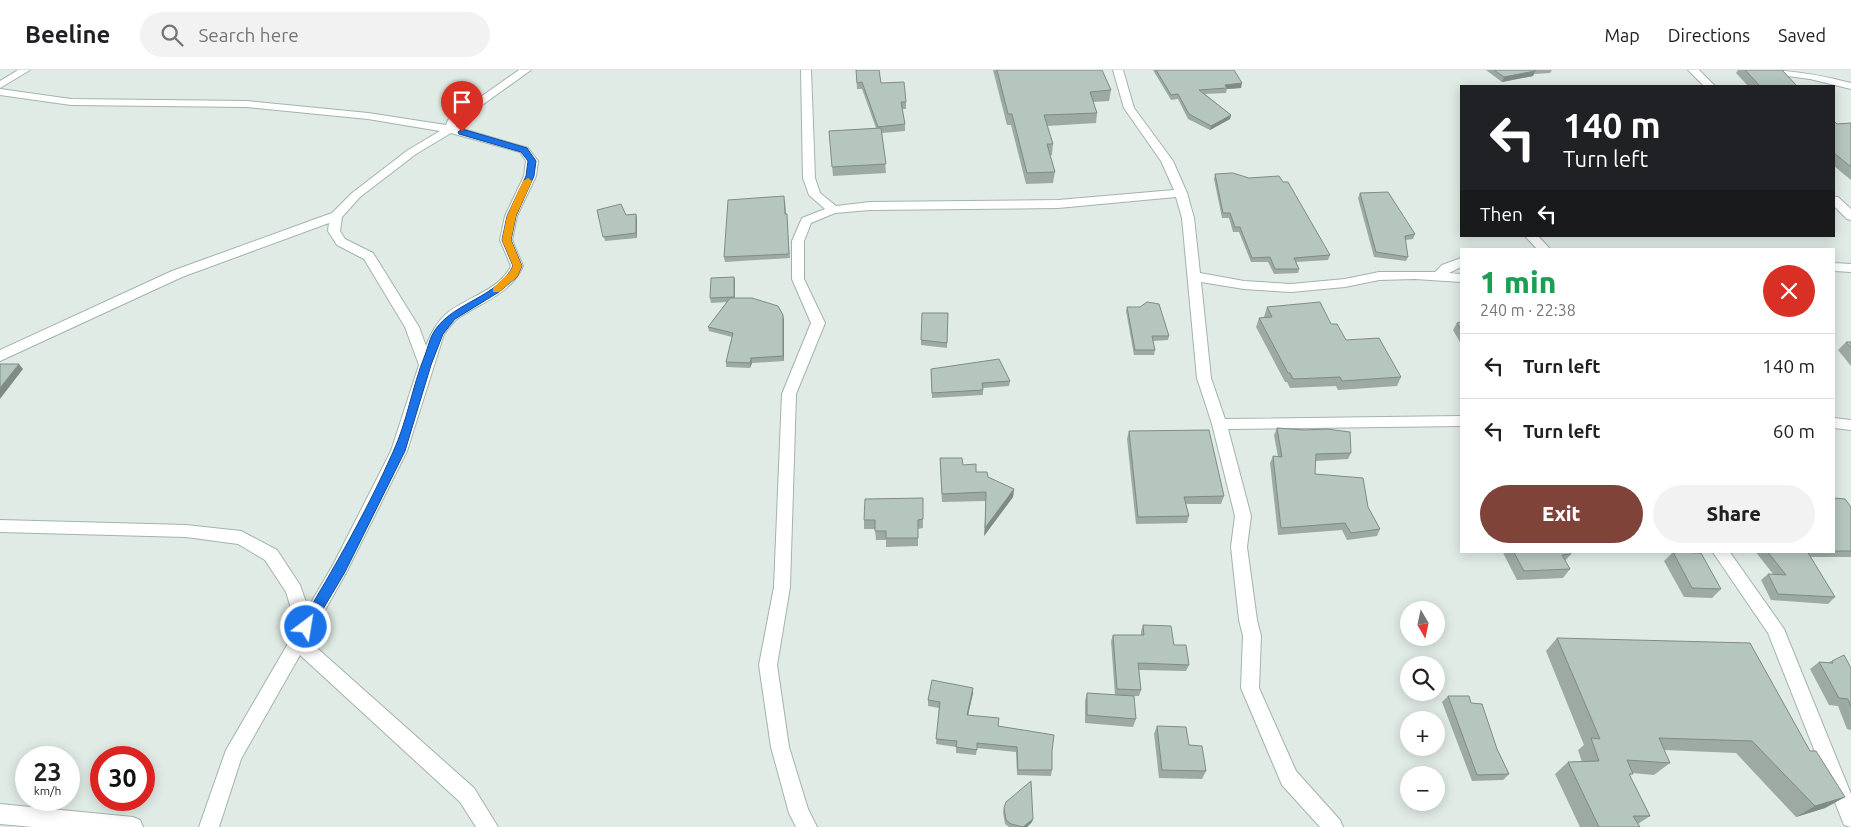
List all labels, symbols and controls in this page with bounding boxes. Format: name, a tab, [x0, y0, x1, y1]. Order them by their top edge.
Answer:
search box	[140, 12, 490, 57]
text: Beeline	[25, 21, 110, 48]
icon: search	[158, 21, 186, 49]
text: Search here	[198, 24, 299, 46]
text: Map	[1604, 25, 1640, 45]
text: Directions	[1668, 25, 1750, 45]
text: Saved	[1778, 25, 1826, 45]
pin	[441, 81, 483, 132]
icon: arrive	[448, 88, 476, 116]
icon: left	[1480, 105, 1545, 170]
text: 140 m	[1563, 105, 1661, 145]
text: Turn left	[1563, 146, 1648, 171]
icon: left	[1533, 200, 1561, 228]
text: Then	[1480, 203, 1523, 225]
text: 1 min	[1480, 265, 1556, 299]
button: close	[1763, 265, 1815, 317]
text: 240 m · 22:38	[1480, 301, 1576, 319]
icon: left	[1480, 352, 1508, 380]
text: Turn left	[1523, 355, 1601, 377]
text: 140 m	[1762, 355, 1815, 377]
icon: left	[1480, 417, 1508, 445]
text: Turn left	[1523, 420, 1601, 442]
text: 60 m	[1773, 420, 1815, 442]
button: Exit	[1480, 485, 1643, 543]
button: Share	[1653, 485, 1815, 543]
position arrow	[279, 600, 331, 652]
north arrow	[1400, 601, 1445, 646]
map controls	[1400, 601, 1445, 811]
button: search	[1400, 656, 1445, 701]
button: +	[1400, 711, 1445, 756]
speed limit sign: 30	[90, 746, 155, 811]
text: 23	[33, 758, 62, 786]
button: −	[1400, 766, 1445, 811]
text: km/h	[34, 784, 61, 797]

